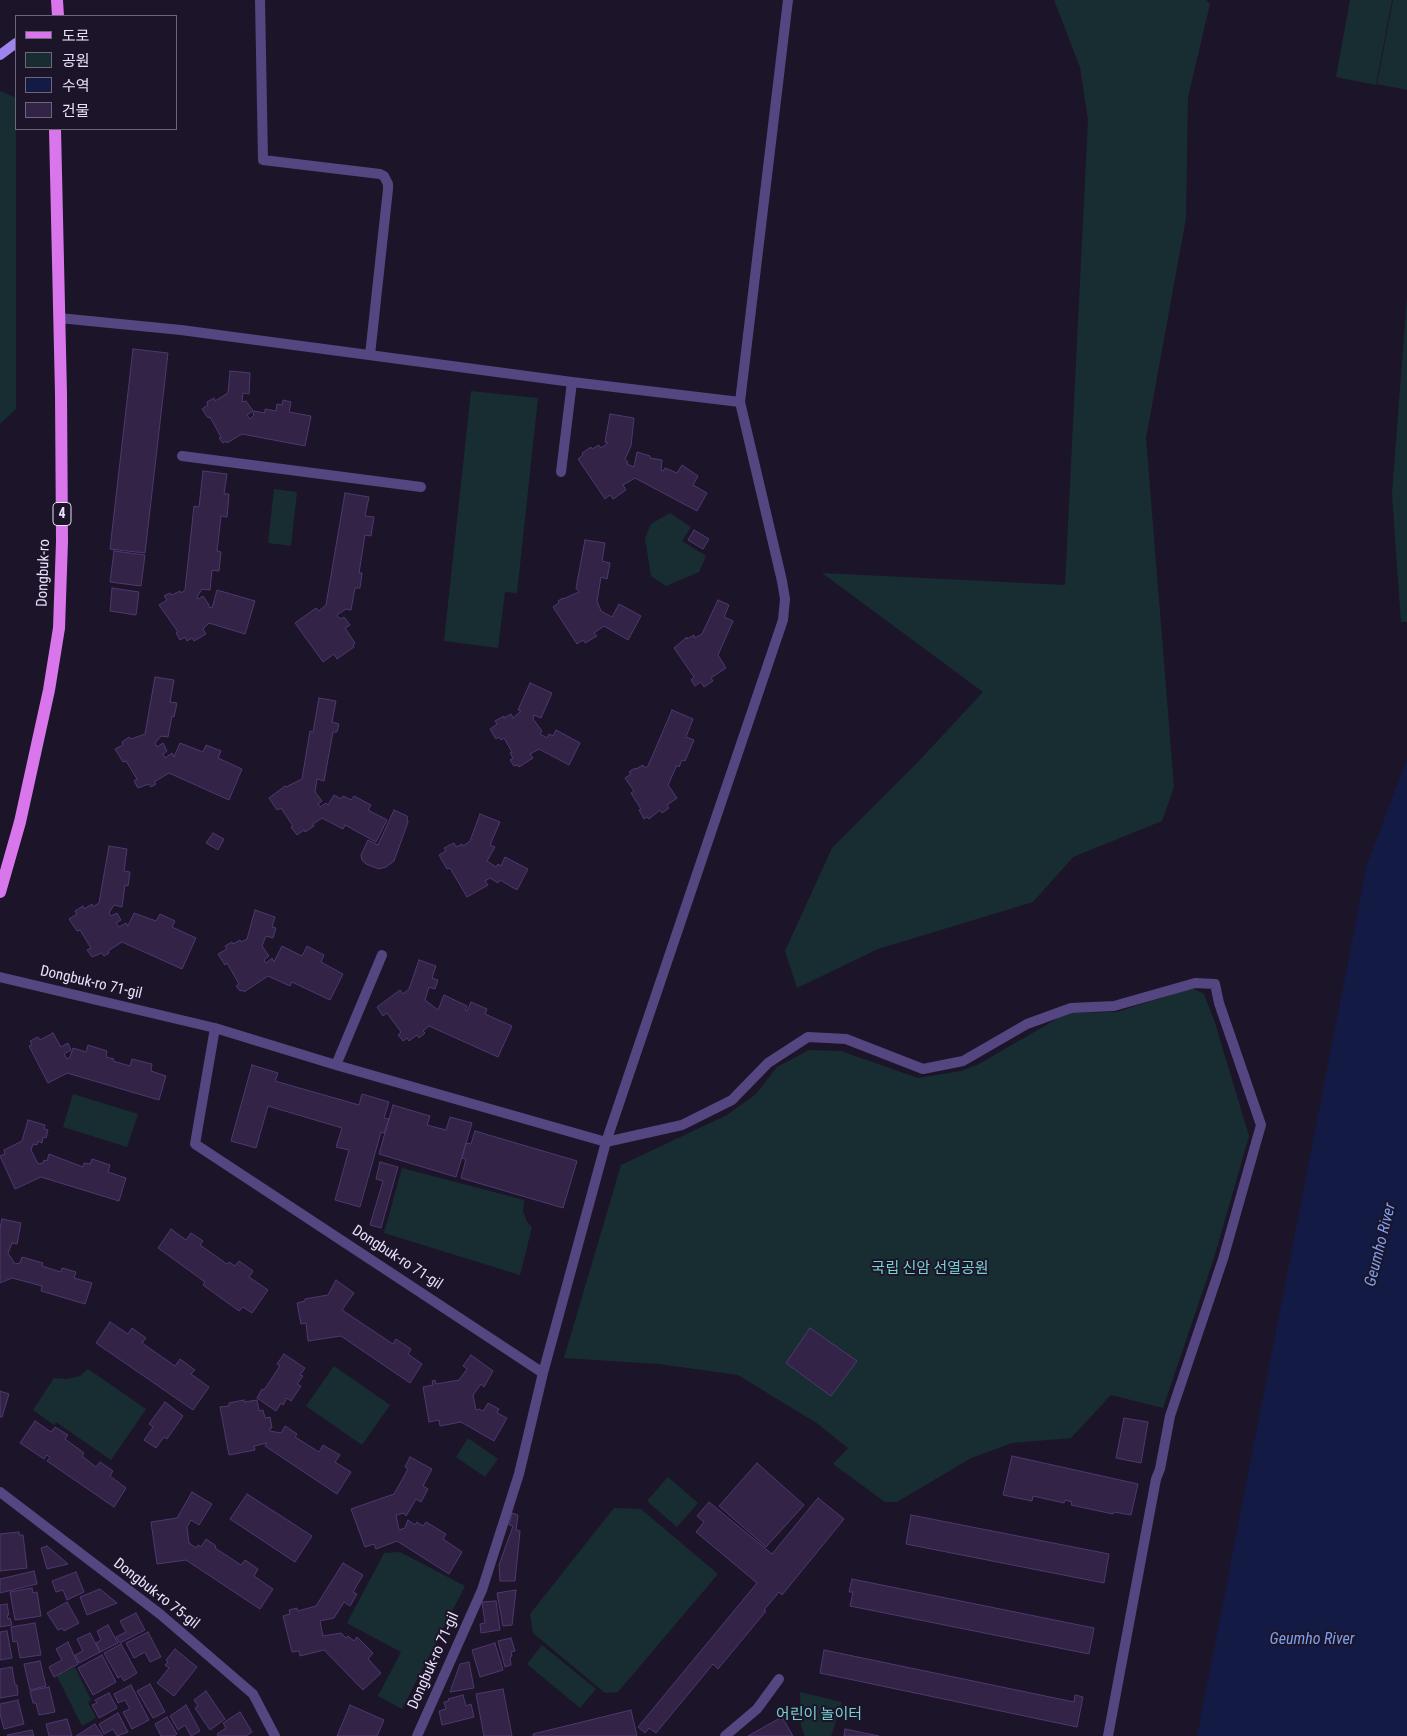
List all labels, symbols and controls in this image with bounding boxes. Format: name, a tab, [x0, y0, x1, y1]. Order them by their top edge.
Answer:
legend	[15, 15, 178, 130]
text: 도로	[62, 27, 90, 45]
text: 공원	[62, 52, 90, 70]
text: 수역	[62, 77, 90, 95]
text: 건물	[62, 102, 90, 120]
road number: 4	[53, 502, 71, 526]
street label: Dongbuk-ro	[34, 539, 54, 607]
street label: Dongbuk-ro 71-gil	[38, 963, 144, 1003]
water label: Geumho River	[1361, 1201, 1401, 1289]
street label: Dongbuk-ro 71-gil	[348, 1222, 446, 1294]
park label: 국립 신암 선열공원	[871, 1260, 989, 1278]
street label: Dongbuk-ro 75-gil	[109, 1555, 203, 1633]
street label: Dongbuk-ro 71-gil	[405, 1610, 463, 1712]
water label: Geumho River	[1270, 1630, 1354, 1650]
park label: 어린이 놀이터	[776, 1706, 862, 1724]

